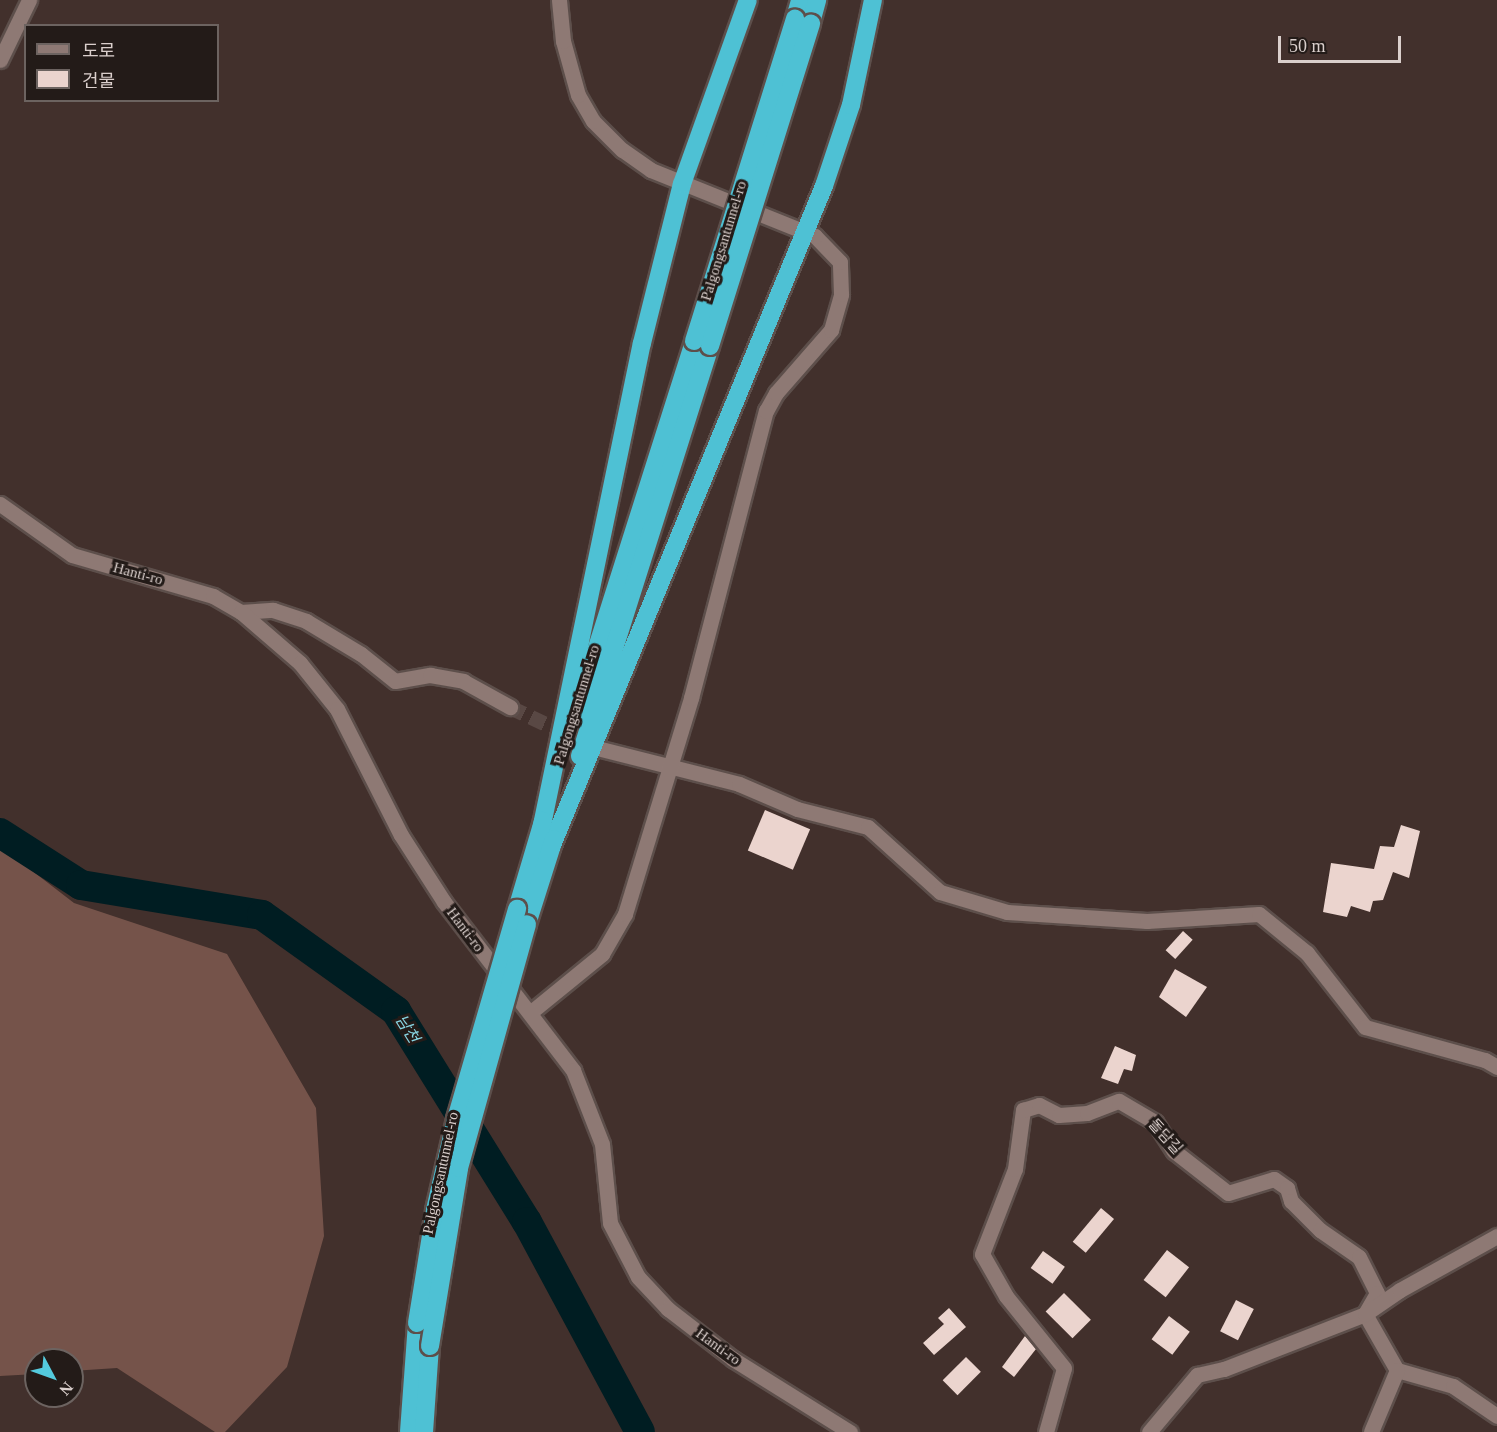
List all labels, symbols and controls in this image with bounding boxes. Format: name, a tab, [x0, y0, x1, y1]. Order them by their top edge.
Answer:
legend	[24, 24, 219, 102]
scale bar	[1281, 24, 1404, 62]
text: 50 m	[1289, 36, 1326, 56]
text: 도로	[82, 41, 115, 61]
text: 건물	[82, 71, 115, 91]
street label: Palgongsantunnel-ro	[697, 179, 751, 303]
street label: Hanti-ro	[111, 559, 165, 589]
street label: Palgongsantunnel-ro	[550, 643, 604, 767]
street label: Hanti-ro	[443, 904, 487, 956]
water label: 남천	[391, 1011, 423, 1047]
street label: Palgongsantunnel-ro	[419, 1110, 463, 1236]
street label: 돌담길	[1144, 1116, 1186, 1158]
street label: Hanti-ro	[692, 1325, 744, 1369]
north arrow	[24, 1348, 84, 1408]
text: N	[56, 1379, 77, 1399]

